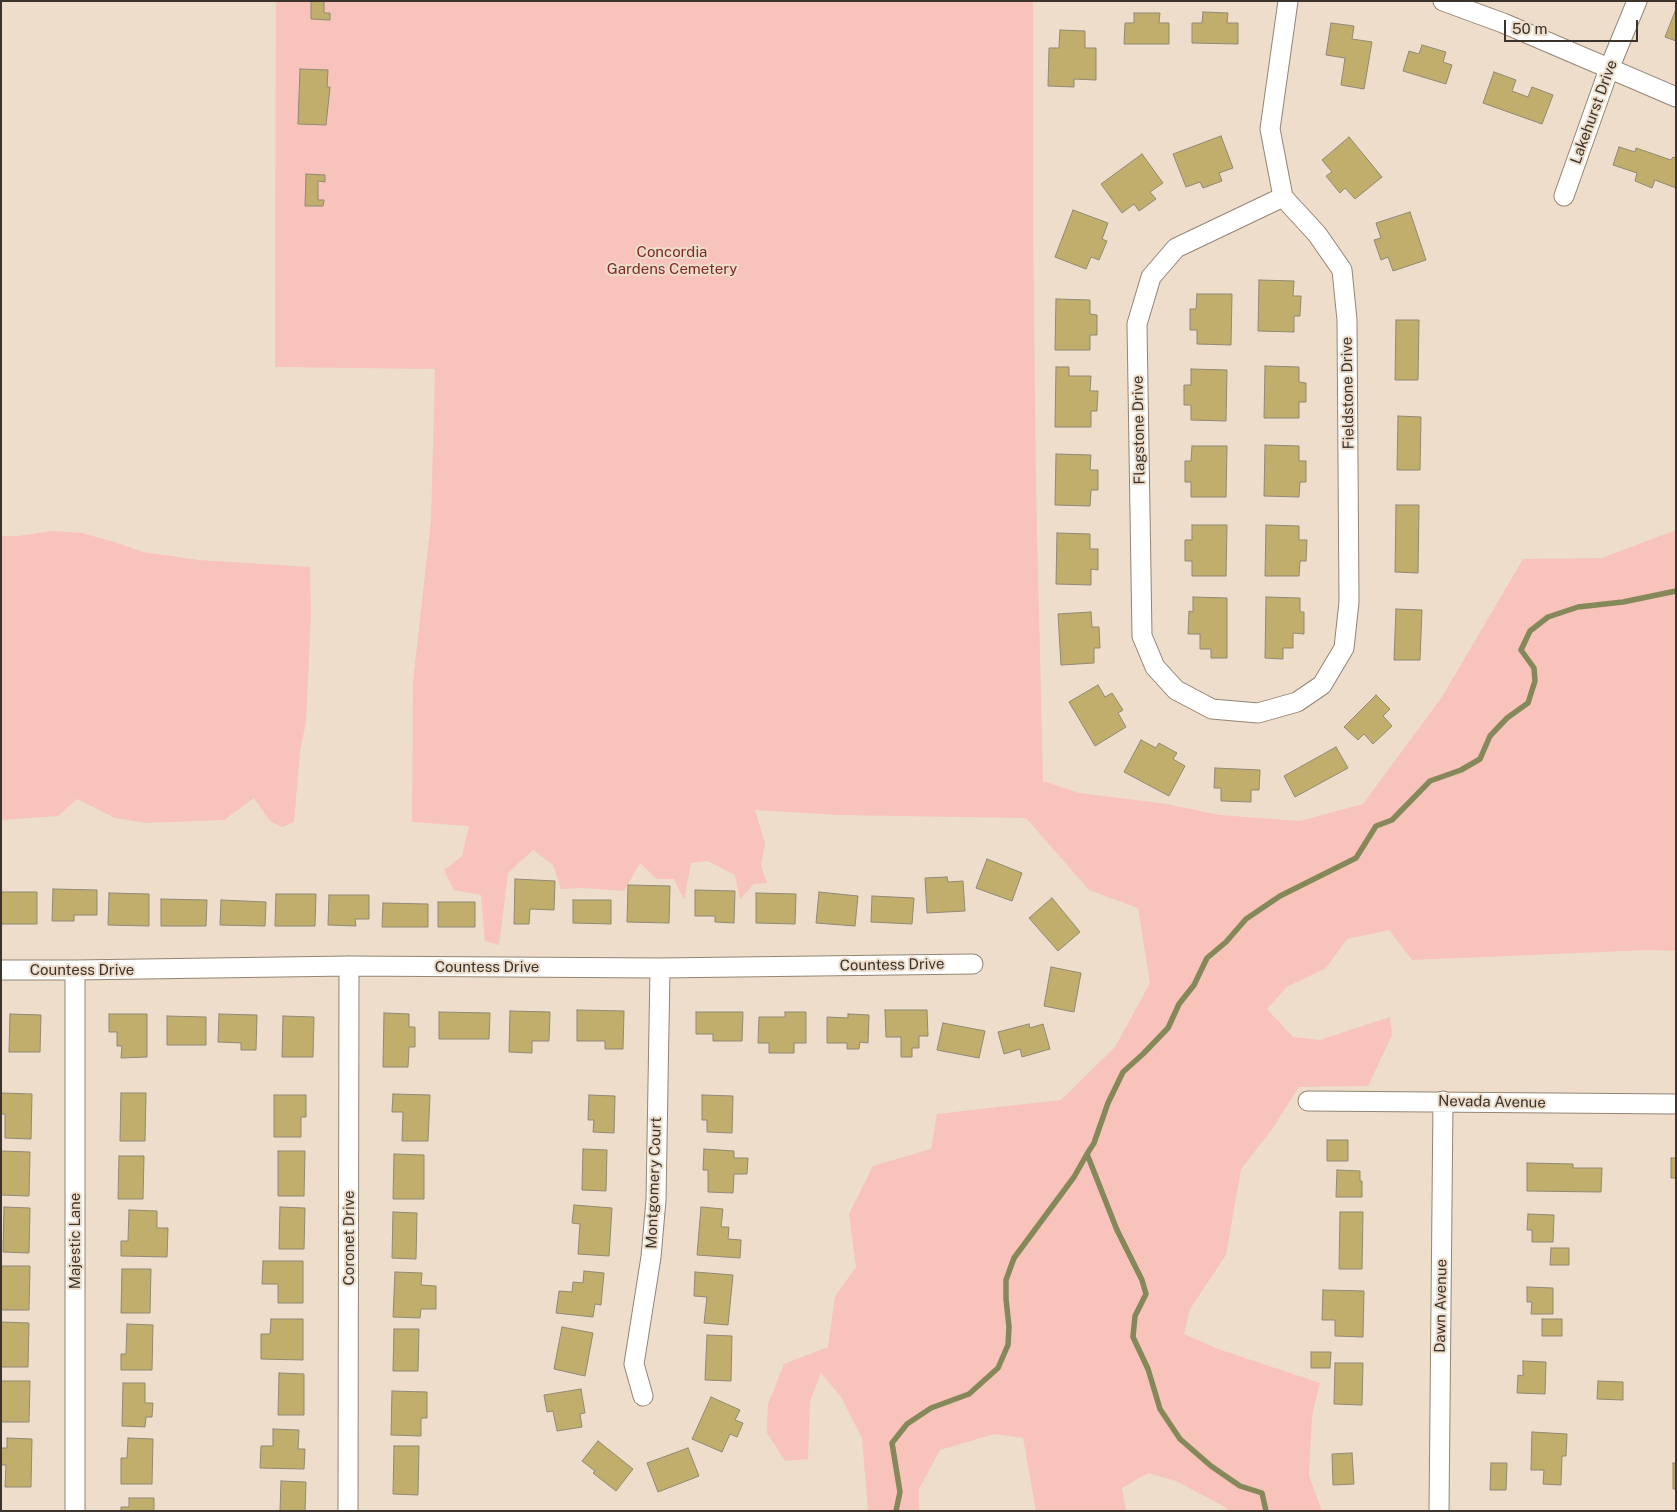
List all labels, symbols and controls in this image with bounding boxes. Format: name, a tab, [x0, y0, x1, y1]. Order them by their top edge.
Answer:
scale bar	[1507, 10, 1641, 42]
text: 50 m	[1512, 20, 1547, 37]
street label: Lakehurst Drive	[1567, 58, 1621, 166]
park label: Concordia Gardens Cemetery	[607, 243, 737, 278]
street label: Fieldstone Drive	[1338, 337, 1358, 449]
street label: Flagstone Drive	[1129, 375, 1149, 485]
street label: Countess Drive	[840, 955, 944, 975]
street label: Countess Drive	[435, 958, 539, 976]
street label: Countess Drive	[30, 961, 134, 979]
street label: Nevada Avenue	[1438, 1092, 1546, 1112]
street label: Montgomery Court	[643, 1117, 665, 1249]
street label: Coronet Drive	[340, 1190, 358, 1286]
street label: Majestic Lane	[66, 1193, 84, 1289]
street label: Dawn Avenue	[1431, 1259, 1451, 1353]

